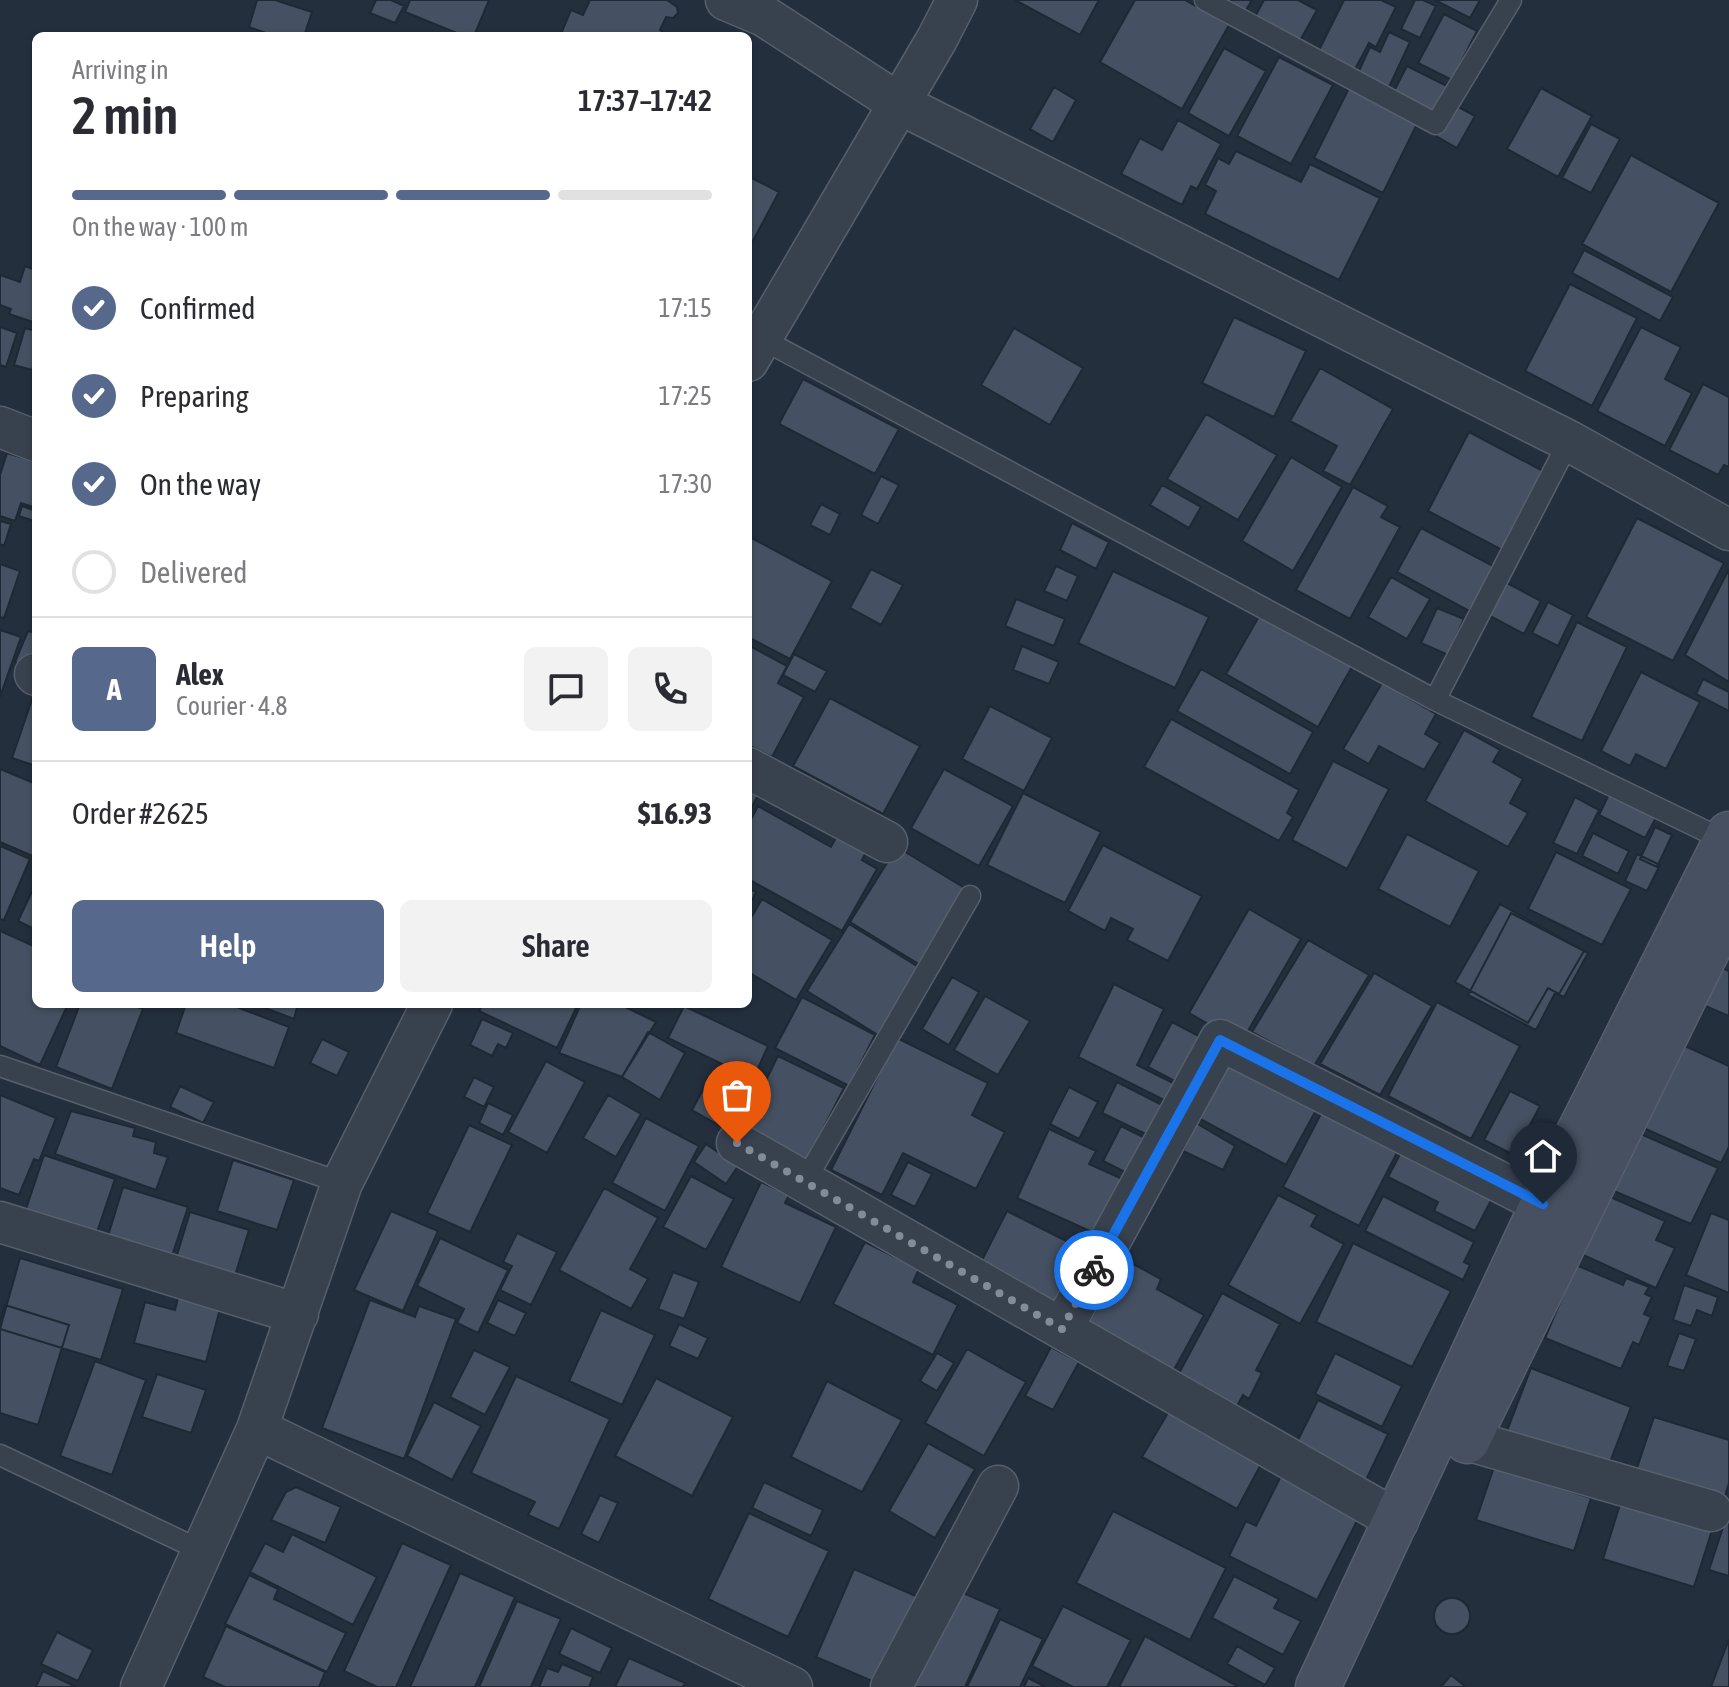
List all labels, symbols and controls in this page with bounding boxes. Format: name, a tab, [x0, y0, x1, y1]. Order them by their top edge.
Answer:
text: Arriving in	[72, 55, 169, 85]
text: 17:37–17:42	[578, 83, 712, 117]
text: 2 min	[72, 85, 178, 145]
text: On the way · 100 m	[72, 212, 249, 242]
icon: check	[72, 286, 116, 330]
text: Confirmed	[140, 291, 255, 325]
text: 17:15	[658, 293, 712, 323]
icon: check	[72, 374, 116, 418]
text: Preparing	[140, 379, 249, 413]
text: 17:25	[658, 381, 712, 411]
icon: check	[72, 462, 116, 506]
text: On the way	[140, 467, 261, 501]
text: 17:30	[658, 469, 712, 499]
text: Delivered	[140, 555, 248, 589]
button: chat	[524, 647, 608, 731]
button: phone	[628, 647, 712, 731]
text: Alex	[176, 657, 224, 691]
text: A	[107, 672, 121, 706]
text: Courier · 4.8	[176, 691, 287, 721]
text: Order #2625	[72, 796, 209, 830]
text: $16.93	[638, 796, 712, 830]
button: Help	[72, 900, 384, 992]
button: Share	[400, 900, 712, 992]
pin	[703, 1061, 771, 1143]
icon: bag	[715, 1073, 759, 1117]
pin	[1509, 1122, 1577, 1204]
icon: home	[1521, 1134, 1565, 1178]
courier	[1054, 1230, 1134, 1310]
icon: bike	[1072, 1248, 1116, 1292]

